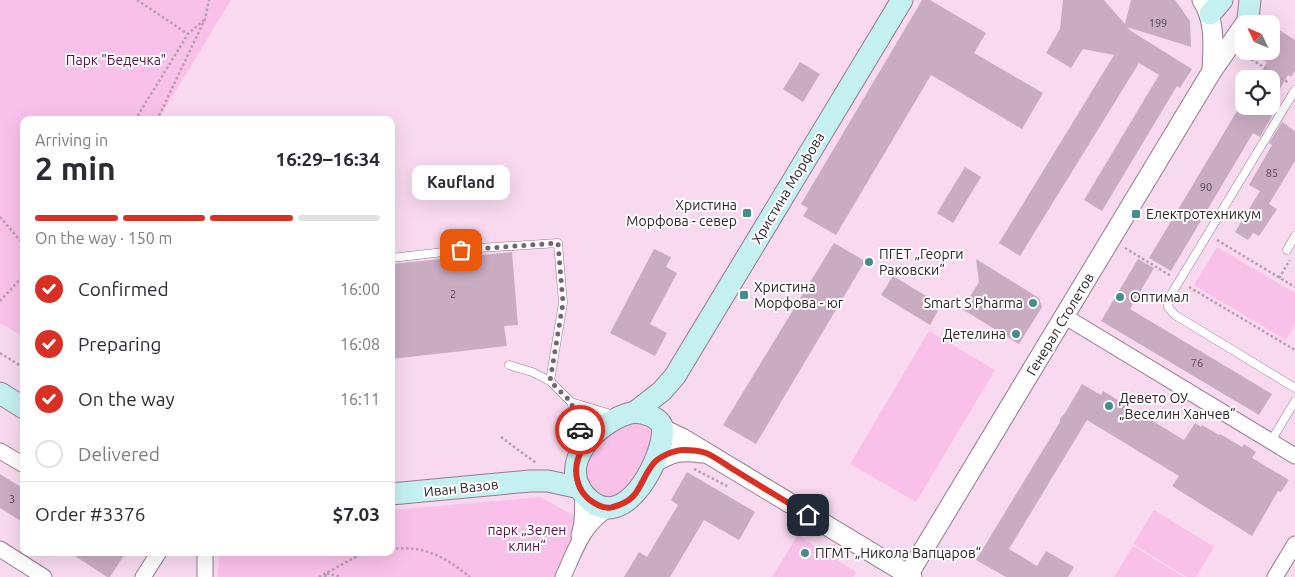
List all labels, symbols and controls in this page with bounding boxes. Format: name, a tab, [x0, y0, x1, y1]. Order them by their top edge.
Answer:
north arrow	[1235, 15, 1280, 60]
map controls	[1235, 15, 1280, 115]
house number: 199	[1149, 17, 1167, 29]
park label: Парк "Бедечка"	[66, 52, 166, 68]
button: locate	[1235, 70, 1280, 115]
street label: Христина Морфова	[748, 129, 828, 247]
text: Arriving in	[35, 131, 108, 149]
text: 16:29–16:34	[275, 148, 380, 170]
text: 2 min	[35, 150, 116, 186]
callout: Kaufland	[412, 165, 510, 200]
house number: 85	[1266, 167, 1278, 179]
text: Kaufland	[427, 173, 495, 191]
house number: 90	[1200, 181, 1212, 193]
place label: Христина Морфова - север	[626, 197, 737, 229]
place label: Електротехникум	[1146, 206, 1261, 222]
marker: Христина Морфова - север	[741, 207, 753, 219]
marker: Електротехникум	[1130, 208, 1142, 220]
text: On the way · 150 m	[35, 229, 172, 247]
pin	[440, 229, 482, 271]
icon: bag	[447, 236, 475, 264]
place label: ПГЕТ „Георги Раковски“	[879, 246, 964, 278]
marker: ПГЕТ „Георги Раковски“	[863, 256, 875, 268]
street label: Генерал Столетов	[1023, 270, 1097, 378]
icon: check	[35, 275, 63, 303]
text: Confirmed	[78, 278, 169, 300]
place label: Христина Морфова - юг	[754, 279, 844, 311]
text: 16:00	[340, 280, 380, 298]
house number: 2	[450, 288, 456, 300]
marker: Христина Морфова - юг	[738, 289, 750, 301]
place label: Оптимал	[1130, 289, 1189, 305]
marker: Оптимал	[1114, 291, 1126, 303]
place label: Smart S Pharma	[924, 295, 1023, 311]
marker: Smart S Pharma	[1027, 297, 1039, 309]
place label: Детелина	[943, 326, 1006, 342]
marker: Детелина	[1010, 328, 1022, 340]
icon: check	[35, 330, 63, 358]
text: Preparing	[78, 333, 162, 355]
text: 16:08	[340, 335, 380, 353]
house number: 76	[1191, 357, 1203, 369]
icon: check	[35, 385, 63, 413]
text: On the way	[78, 388, 175, 410]
text: 16:11	[340, 390, 380, 408]
place label: Девето ОУ „Веселин Ханчев“	[1119, 390, 1236, 422]
marker: Девето ОУ „Веселин Ханчев“	[1103, 400, 1115, 412]
courier	[555, 405, 605, 455]
icon: car	[566, 416, 594, 444]
text: Delivered	[78, 443, 160, 465]
street label: Иван Вазов	[423, 476, 499, 500]
house number: 3	[9, 493, 15, 505]
pin	[787, 494, 829, 536]
icon: home	[794, 501, 822, 529]
text: Order #3376	[35, 503, 145, 525]
text: $7.03	[332, 503, 380, 525]
park label: парк „Зелен клин“	[487, 522, 567, 554]
place label: ПГМТ „Никола Вапцаров“	[815, 545, 982, 561]
marker: ПГМТ „Никола Вапцаров“	[799, 547, 811, 559]

